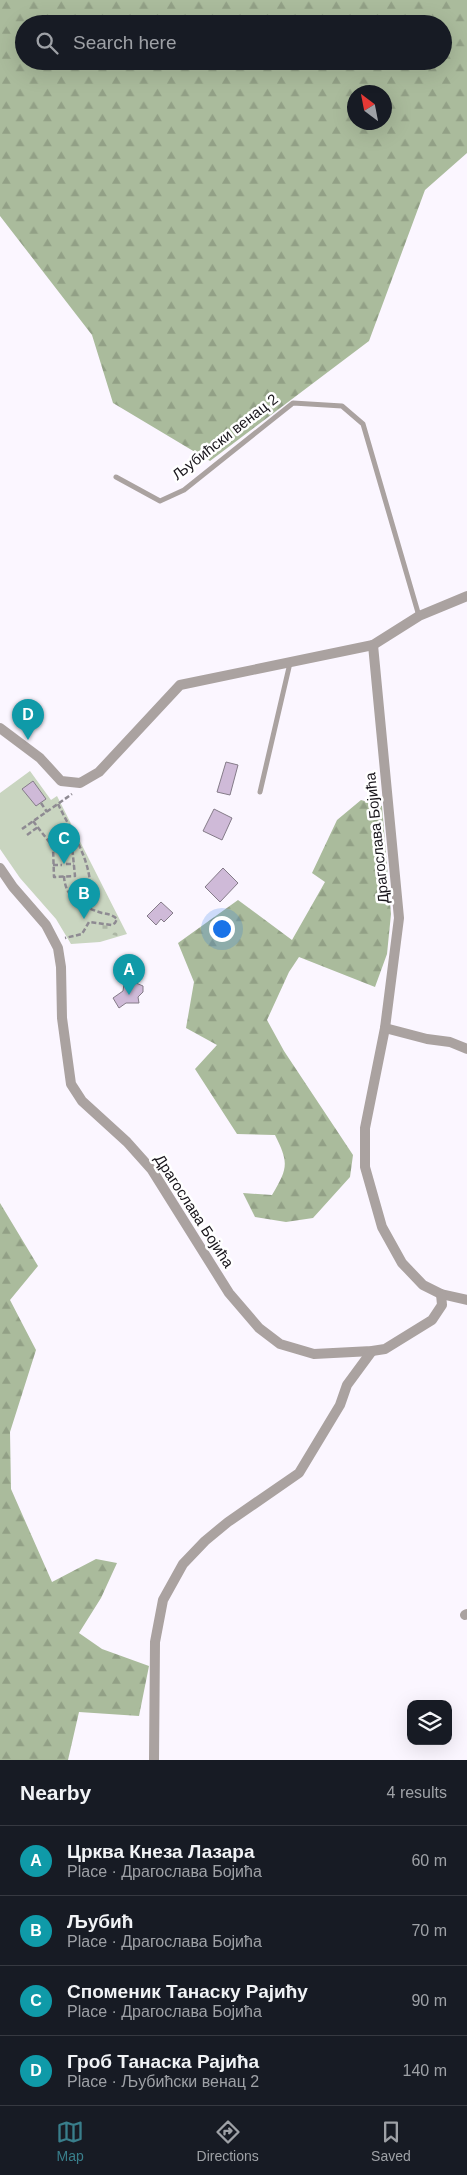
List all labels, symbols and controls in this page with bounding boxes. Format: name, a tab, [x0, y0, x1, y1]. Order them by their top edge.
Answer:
search box	[15, 15, 452, 70]
icon: search	[33, 29, 61, 57]
text: Search here	[73, 32, 177, 53]
north arrow	[347, 85, 392, 130]
street label: Љубићски венац 2	[169, 390, 281, 483]
pin: D	[12, 699, 44, 740]
street label: Драгослава Бојића	[361, 771, 392, 904]
pin: C	[48, 823, 80, 864]
pin: B	[68, 878, 100, 919]
your location	[209, 916, 235, 942]
pin: A	[113, 954, 145, 995]
street label: Драгослава Бојића	[151, 1151, 238, 1271]
map controls	[407, 1700, 452, 1745]
button: layers	[407, 1700, 452, 1745]
text: Nearby	[20, 1781, 91, 1804]
text: 4 results	[387, 1784, 447, 1801]
text: Црква Кнеза Лазара	[67, 1841, 255, 1862]
text: A	[30, 1852, 42, 1869]
text: 60 m	[411, 1852, 447, 1869]
text: Place · Драгослава Бојића	[67, 1863, 262, 1880]
text: Љубић	[67, 1911, 133, 1932]
text: B	[30, 1922, 42, 1939]
text: 70 m	[411, 1922, 447, 1939]
text: Place · Драгослава Бојића	[67, 1933, 262, 1950]
text: Споменик Танаску Рајићу	[67, 1981, 308, 2002]
text: C	[30, 1992, 42, 2009]
text: 90 m	[411, 1992, 447, 2009]
text: Place · Драгослава Бојића	[67, 2003, 262, 2020]
text: Гроб Танаска Рајића	[67, 2051, 259, 2072]
text: D	[30, 2062, 42, 2079]
text: 140 m	[403, 2062, 447, 2079]
text: Place · Љубићски венац 2	[67, 2073, 259, 2090]
tab: Map	[56, 2118, 84, 2164]
tab: Directions	[197, 2118, 259, 2164]
tab: Saved	[371, 2118, 411, 2164]

